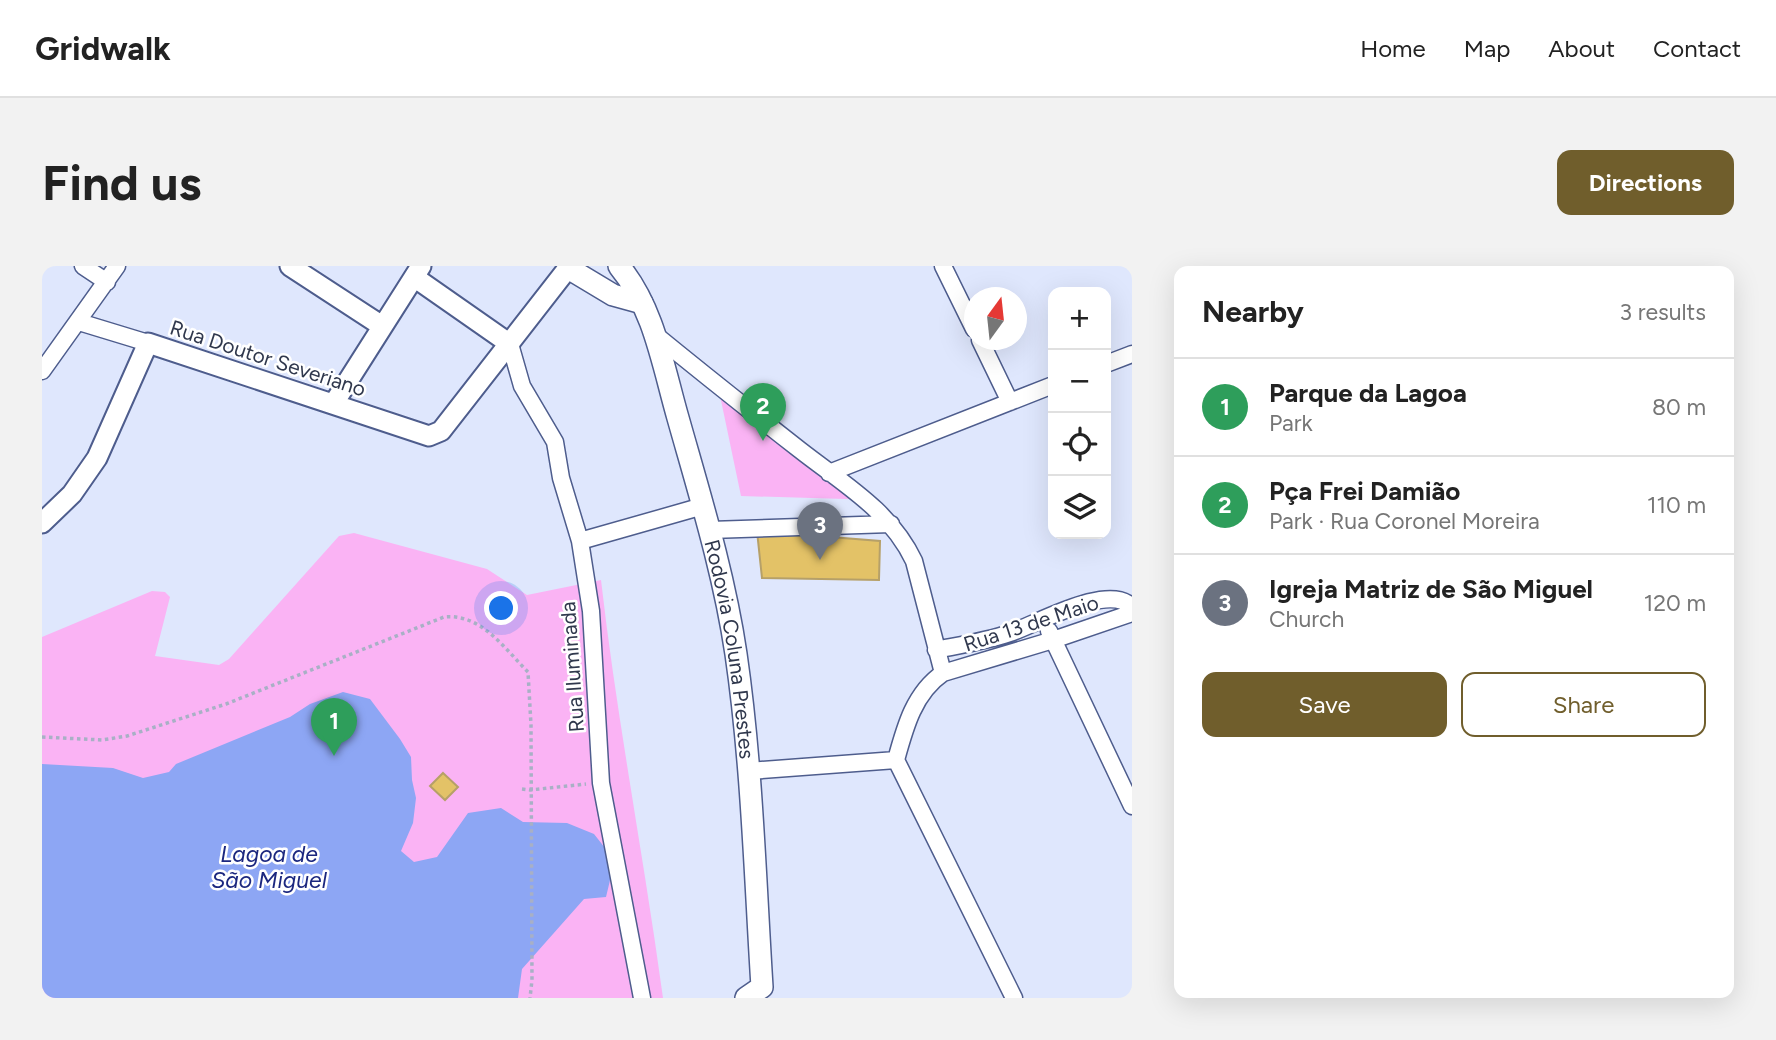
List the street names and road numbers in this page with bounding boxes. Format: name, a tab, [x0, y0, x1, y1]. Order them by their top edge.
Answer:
street label: Rua Doutor Severiano	[167, 315, 369, 401]
street label: Rodovia Coluna Prestes	[700, 537, 760, 760]
street label: Rua 13 de Maio	[960, 589, 1102, 657]
street label: Rua Iluminada	[555, 601, 589, 733]

